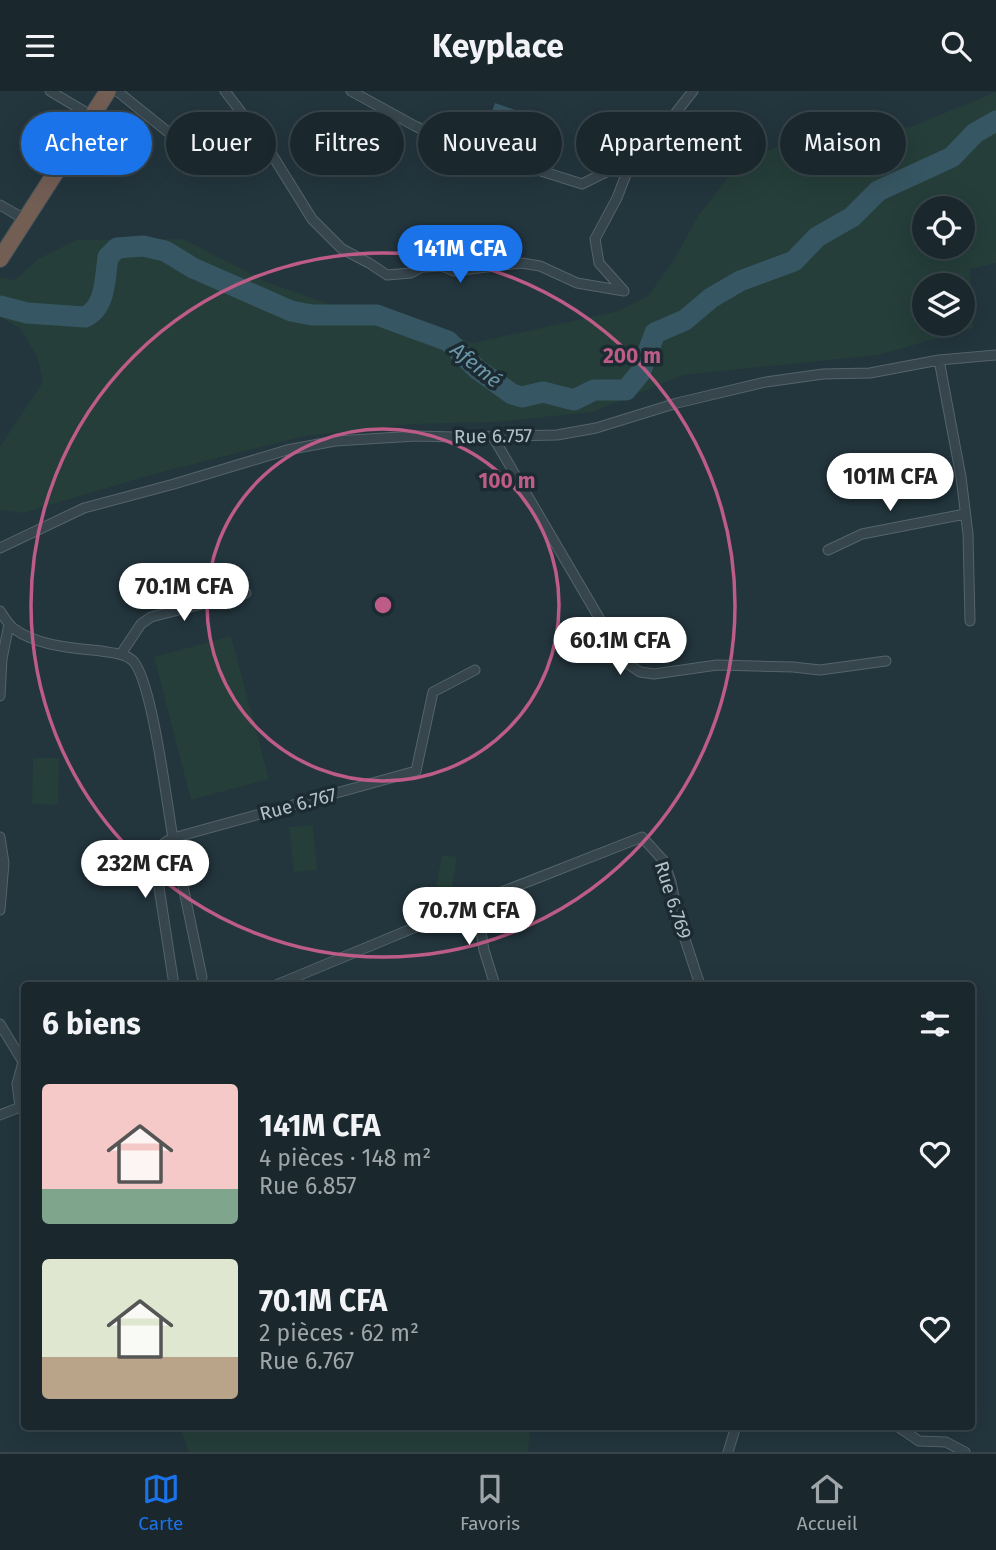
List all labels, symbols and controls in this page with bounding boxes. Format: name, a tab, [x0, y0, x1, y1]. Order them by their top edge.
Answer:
icon: menu	[21, 27, 59, 65]
text: Keyplace	[432, 27, 564, 65]
icon: search	[937, 27, 975, 65]
chip: Acheter	[21, 112, 152, 175]
chip: Louer	[166, 112, 276, 175]
chip: Filtres	[290, 112, 404, 175]
chip: Nouveau	[418, 112, 562, 175]
chip: Appartement	[576, 112, 766, 175]
chip: Maison	[780, 112, 906, 175]
map controls	[912, 196, 975, 336]
button: locate	[912, 196, 975, 259]
pin: 141M CFA	[388, 225, 532, 285]
text: 141M CFA	[413, 234, 507, 262]
button: layers	[912, 273, 975, 336]
water label: Afemé	[444, 336, 507, 393]
text: 200 m	[603, 343, 661, 369]
street label: Rue 6.757	[454, 424, 532, 448]
pin: 101M CFA	[818, 453, 962, 513]
text: 101M CFA	[843, 462, 937, 490]
text: 100 m	[478, 468, 536, 494]
pin: 70.1M CFA	[104, 563, 264, 623]
text: 70.1M CFA	[135, 572, 233, 600]
centre of rings	[371, 593, 395, 617]
pin: 60.1M CFA	[540, 617, 700, 677]
text: 60.1M CFA	[570, 626, 670, 654]
street label: Rue 6.767	[257, 783, 339, 825]
pin: 232M CFA	[73, 841, 217, 900]
text: 232M CFA	[97, 849, 193, 877]
street label: Rue 6.769	[650, 858, 696, 942]
pin: 70.7M CFA	[389, 887, 549, 947]
text: 70.7M CFA	[419, 896, 519, 924]
icon: filters	[916, 1005, 954, 1043]
text: 6 biens	[42, 1006, 141, 1042]
text: 141M CFA	[259, 1108, 380, 1144]
icon: home	[98, 1112, 182, 1196]
icon: heart	[916, 1135, 954, 1173]
text: 4 pièces · 148 m²	[259, 1144, 431, 1172]
text: Rue 6.857	[259, 1172, 357, 1200]
text: 70.1M CFA	[259, 1283, 387, 1319]
icon: home	[98, 1287, 182, 1371]
icon: heart	[916, 1310, 954, 1348]
text: 2 pièces · 62 m²	[259, 1319, 419, 1347]
text: Rue 6.767	[259, 1347, 354, 1375]
tab: Carte	[138, 1470, 183, 1535]
tab: Favoris	[460, 1470, 520, 1535]
tab: Accueil	[797, 1470, 858, 1535]

